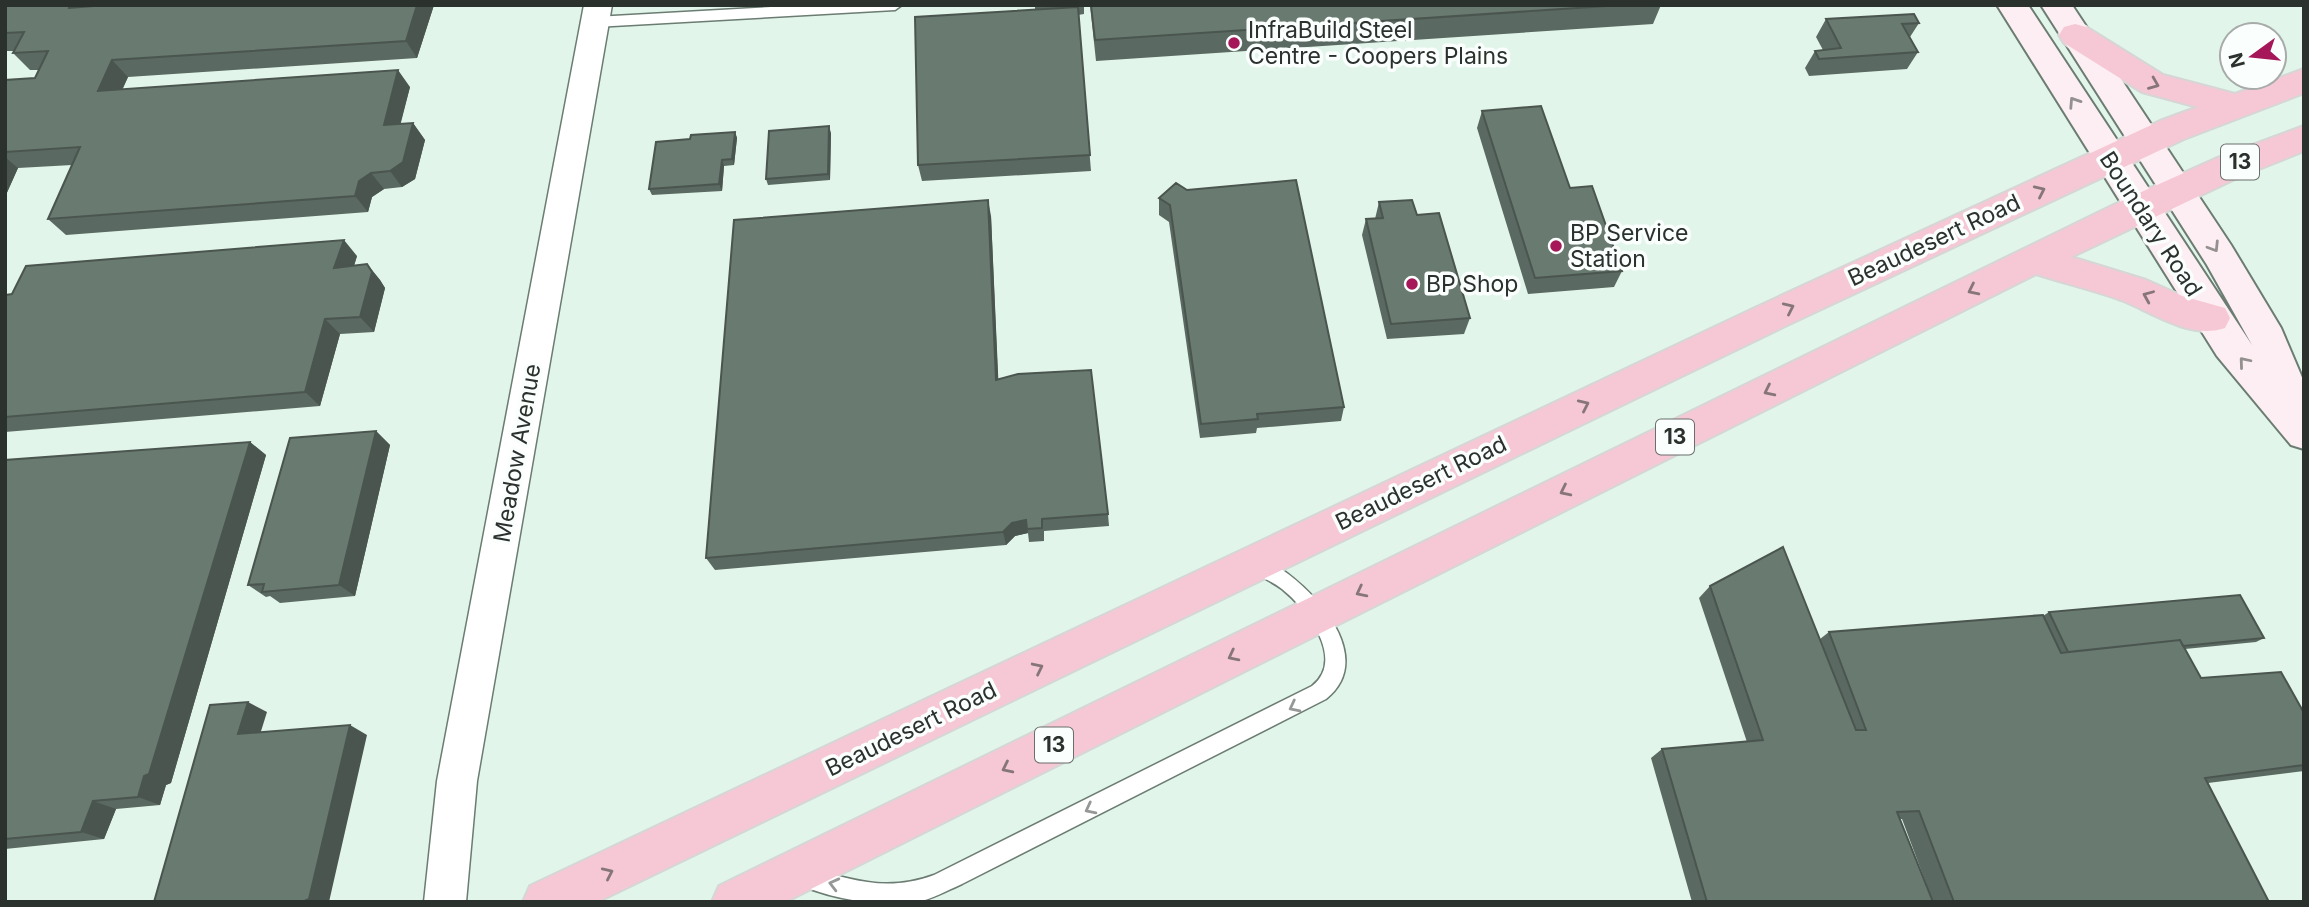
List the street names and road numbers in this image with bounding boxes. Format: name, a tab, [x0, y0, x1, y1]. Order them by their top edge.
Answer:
road number: 13	[2221, 144, 2259, 180]
street label: Boundary Road	[2094, 146, 2208, 302]
street label: Beaudesert Road	[1843, 188, 2025, 292]
street label: Meadow Avenue	[488, 362, 546, 544]
road number: 13	[1656, 420, 1694, 454]
street label: Beaudesert Road	[1331, 429, 1511, 537]
street label: Beaudesert Road	[821, 675, 1001, 783]
road number: 13	[1035, 728, 1073, 762]

